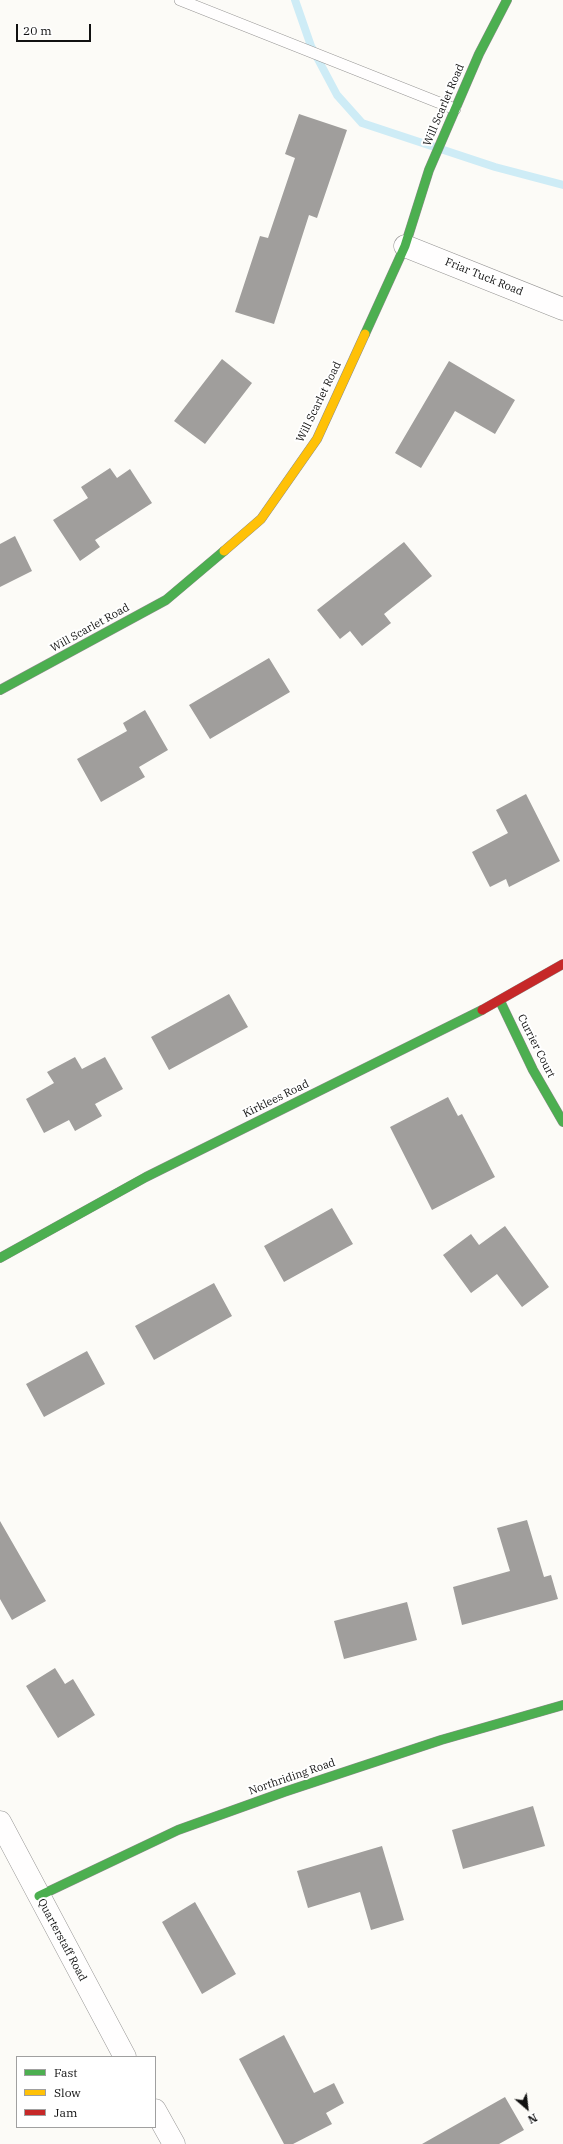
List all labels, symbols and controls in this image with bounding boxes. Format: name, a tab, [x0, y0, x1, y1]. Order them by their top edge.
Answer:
scale bar	[18, 16, 93, 42]
text: 20 m	[23, 23, 52, 38]
street label: Will Scarlet Road	[421, 62, 467, 148]
street label: Friar Tuck Road	[443, 255, 525, 299]
street label: Will Scarlet Road	[294, 360, 344, 444]
street label: Will Scarlet Road	[48, 601, 132, 655]
street label: Currier Court	[514, 1012, 558, 1080]
street label: Kirklees Road	[241, 1077, 311, 1121]
street label: Northriding Road	[247, 1756, 337, 1798]
street label: Quarterstaff Road	[35, 1896, 89, 1984]
legend	[16, 2056, 156, 2128]
text: Fast	[54, 2065, 78, 2080]
text: Slow	[54, 2085, 81, 2100]
north arrow	[507, 2088, 547, 2128]
text: Jam	[54, 2105, 77, 2120]
text: N	[526, 2110, 540, 2127]

